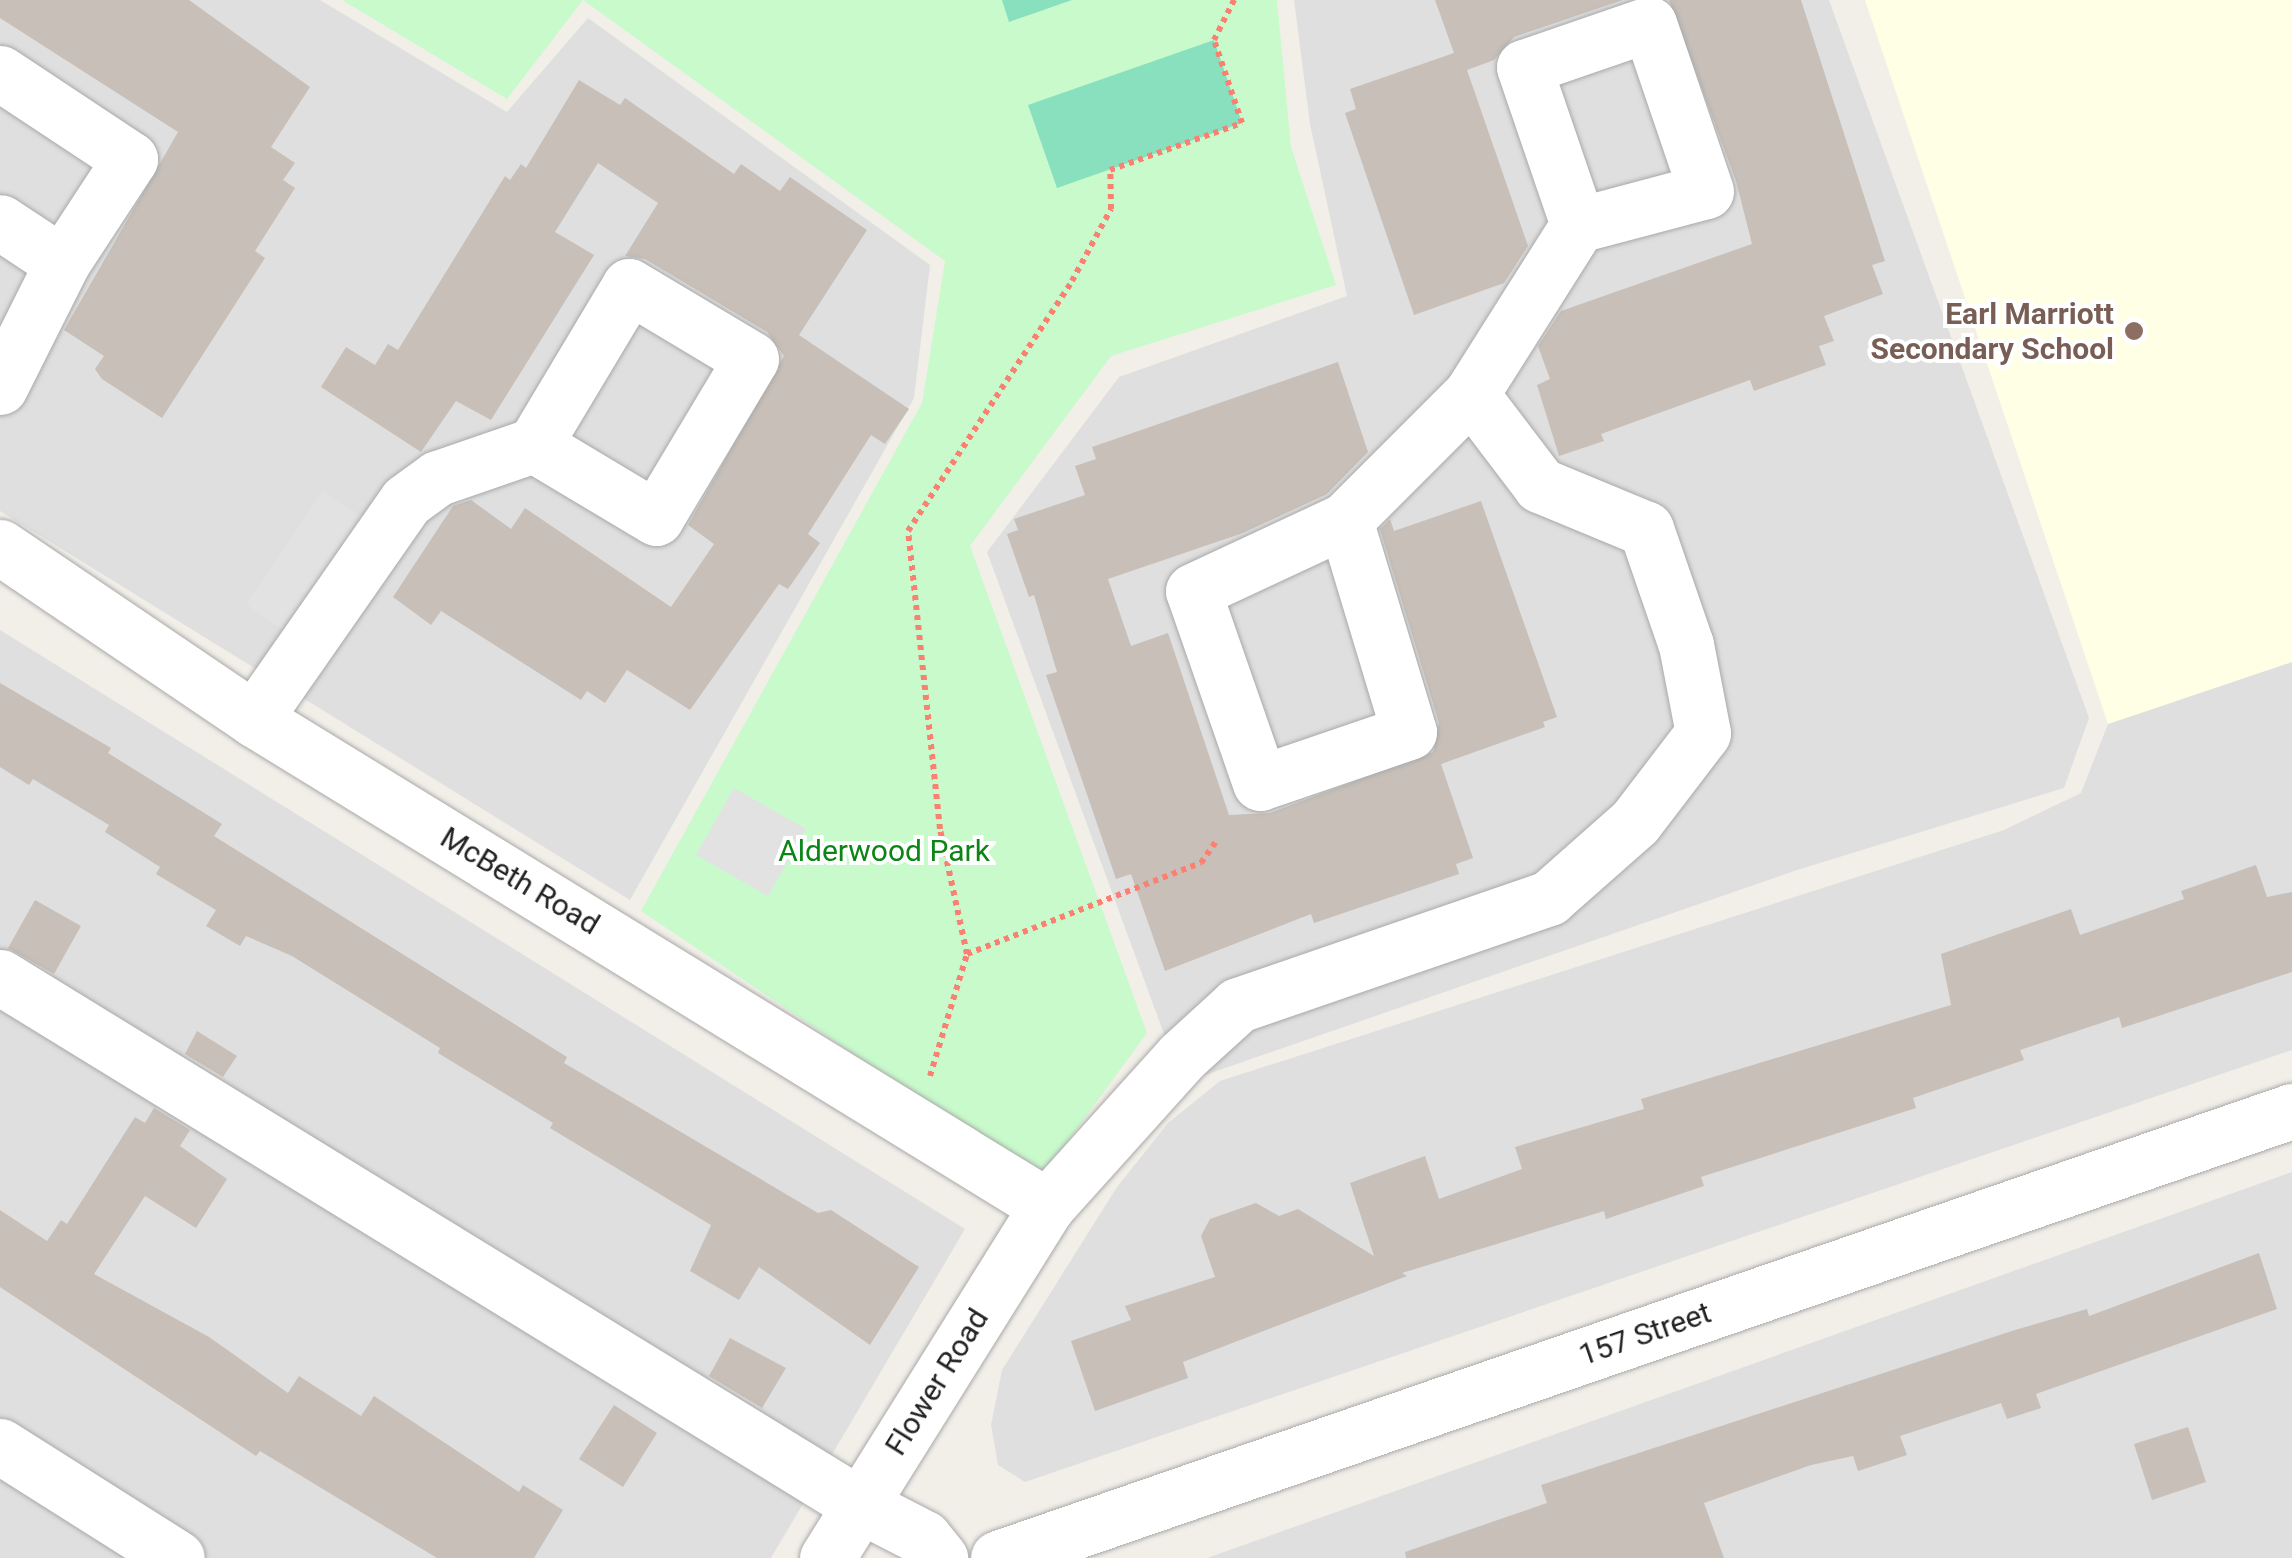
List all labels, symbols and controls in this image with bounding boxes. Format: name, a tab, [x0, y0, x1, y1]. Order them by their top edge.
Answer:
place label: Earl Marriott Secondary School	[1870, 296, 2114, 366]
marker: Earl Marriott Secondary School	[2123, 320, 2145, 342]
street label: McBeth Road	[434, 819, 606, 943]
park label: Alderwood Park	[778, 833, 990, 869]
street label: 157 Street	[1574, 1295, 1716, 1373]
street label: Flower Road	[878, 1302, 996, 1462]

